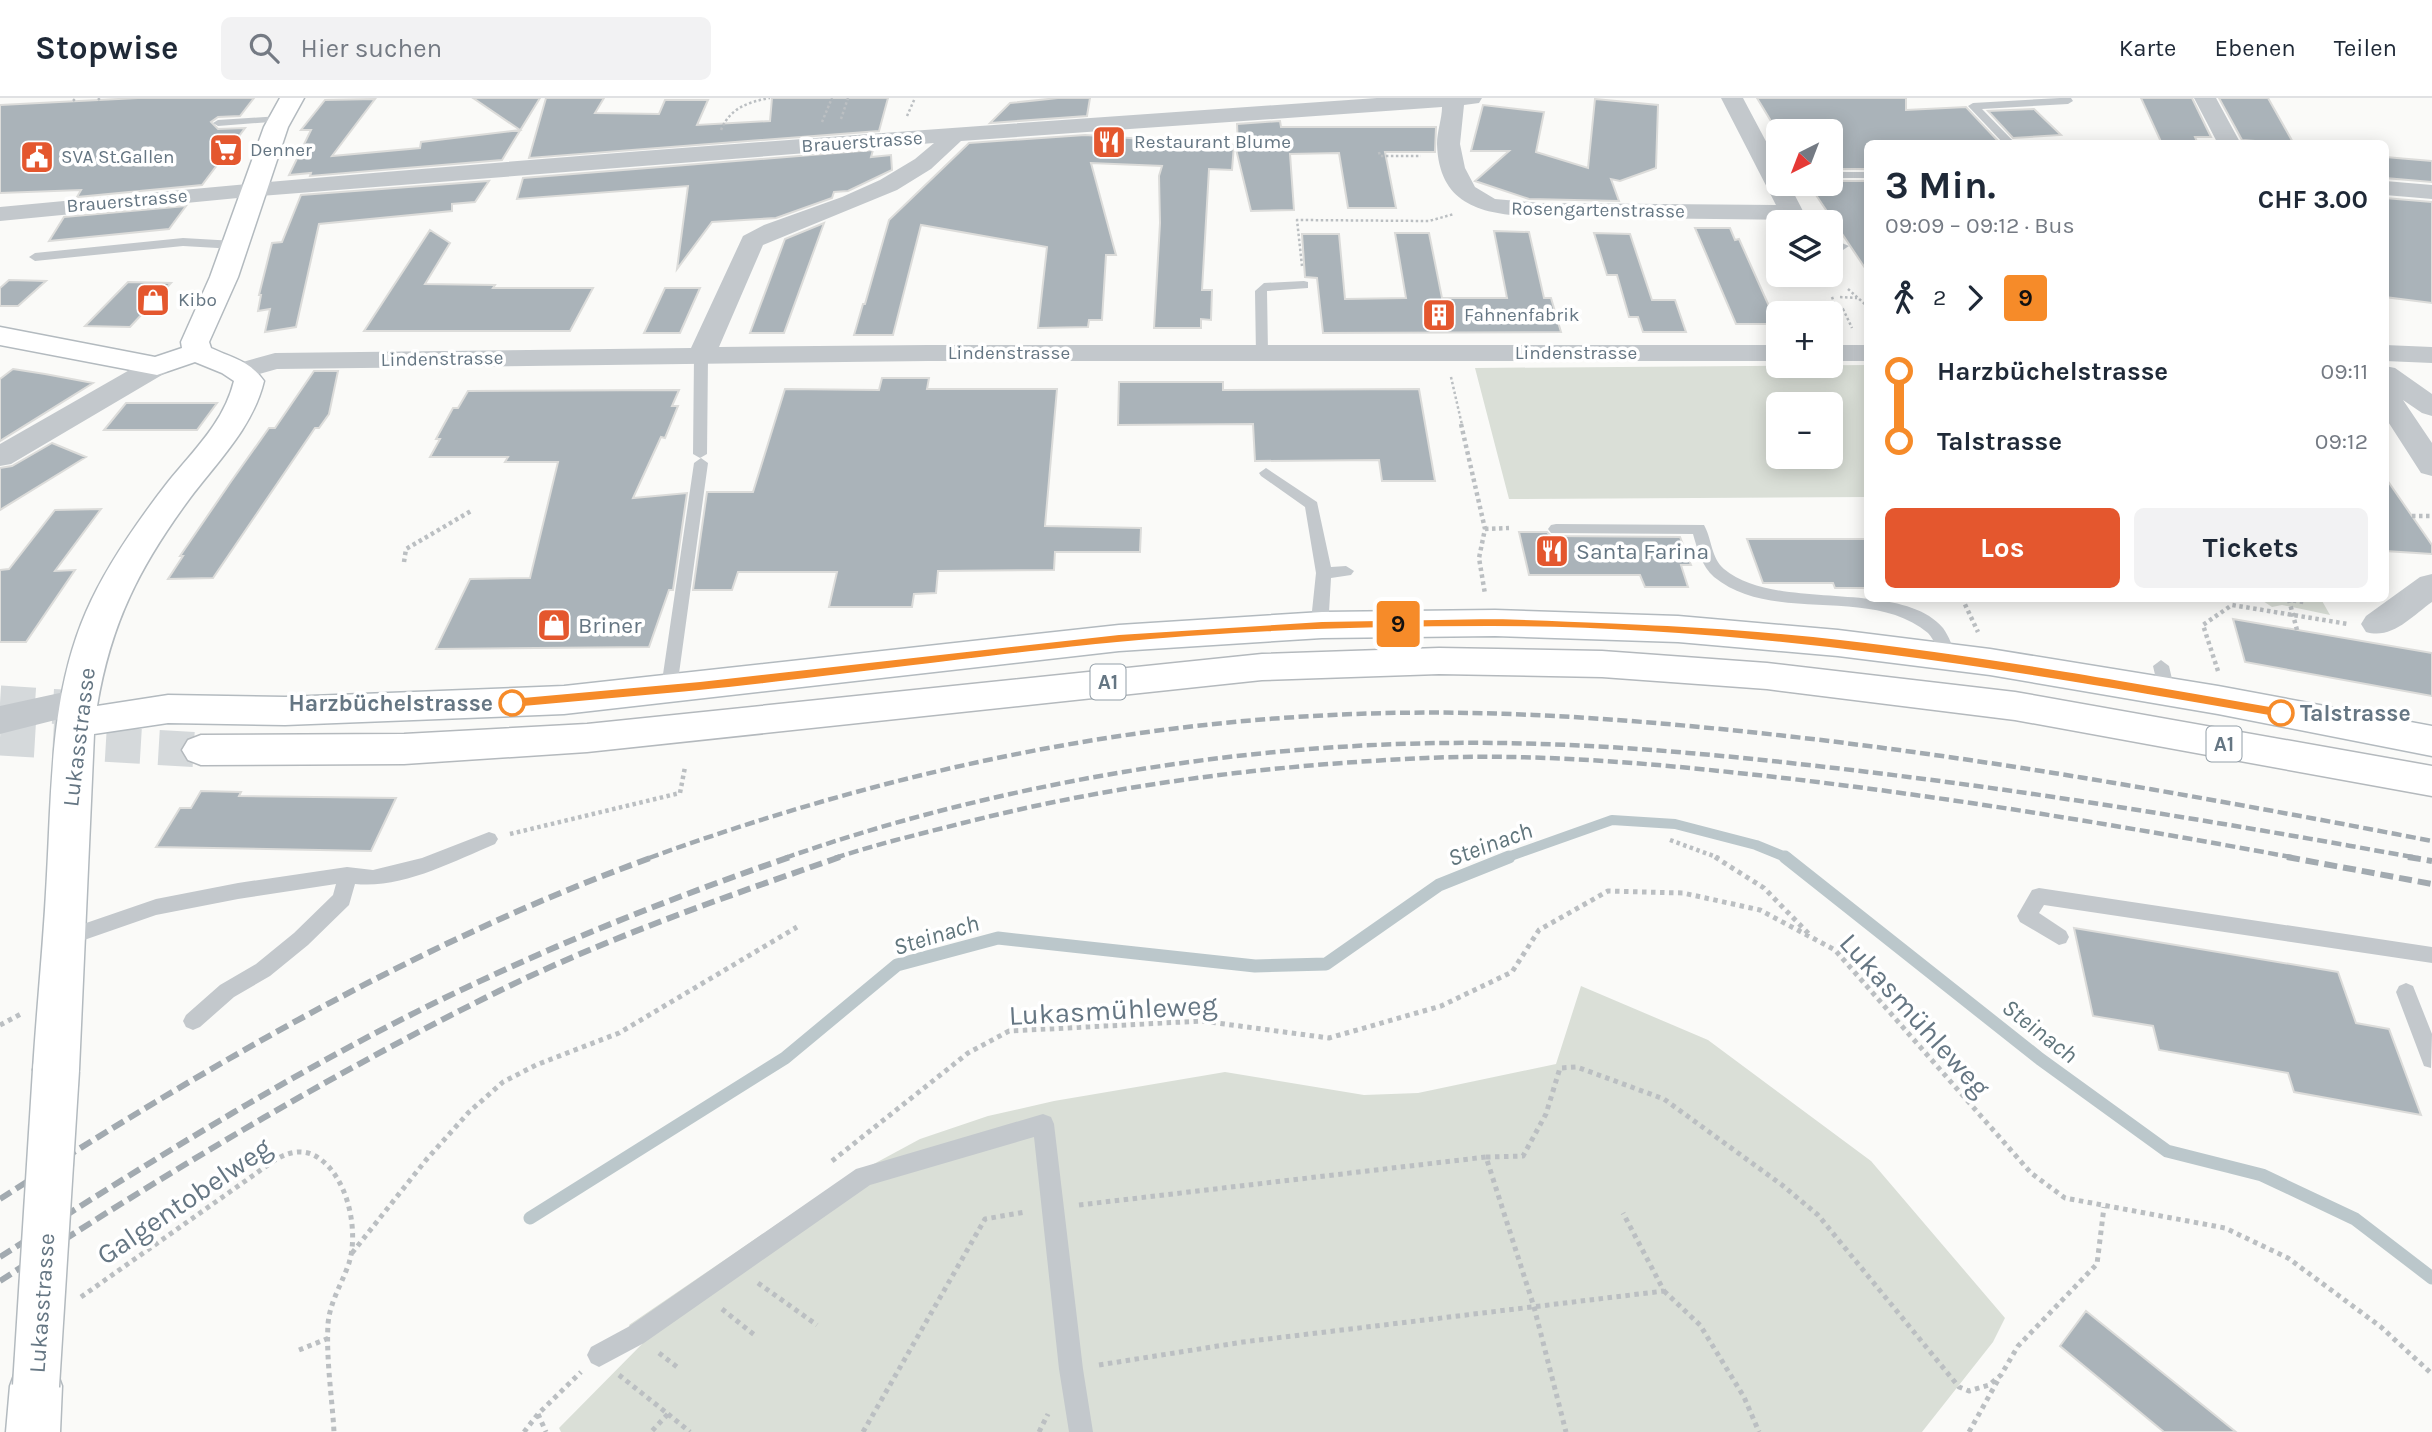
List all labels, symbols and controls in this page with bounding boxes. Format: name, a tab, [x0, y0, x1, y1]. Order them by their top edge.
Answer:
search box	[221, 17, 711, 80]
text: Stopwise	[35, 29, 179, 67]
icon: search	[245, 29, 283, 67]
text: Hier suchen	[301, 33, 442, 64]
text: Karte	[2119, 34, 2176, 62]
text: Ebenen	[2214, 34, 2296, 62]
text: Teilen	[2334, 34, 2397, 62]
north arrow	[1766, 119, 1843, 196]
map controls	[1766, 119, 1843, 469]
restaurant icon: Restaurant Blume	[1090, 123, 1128, 161]
street label: Brauerstrasse	[801, 127, 923, 157]
supermarket icon: Denner	[207, 131, 245, 169]
place label: Restaurant Blume	[1134, 131, 1291, 153]
public building icon: SVA St.Gallen	[18, 138, 56, 176]
place label: Denner	[250, 139, 312, 161]
place label: SVA St.Gallen	[61, 146, 175, 168]
text: 3 Min.	[1885, 163, 1996, 208]
text: CHF 3.00	[2258, 184, 2368, 215]
street label: Brauerstrasse	[66, 185, 188, 217]
street label: Rosengartenstrasse	[1511, 197, 1685, 223]
button: layers	[1766, 210, 1843, 287]
text: 09:09 – 09:12 · Bus	[1885, 212, 2075, 239]
icon: walk	[1885, 279, 1923, 317]
icon: forward	[1956, 279, 1994, 317]
shop icon: Kibo	[134, 281, 172, 319]
text: 2	[1933, 284, 1946, 311]
text: 9	[2018, 284, 2033, 312]
place label: Kibo	[178, 289, 217, 311]
building icon: Fahnenfabrik	[1420, 296, 1458, 334]
button: +	[1766, 301, 1843, 378]
place label: Fahnenfabrik	[1464, 304, 1580, 326]
street label: Lindenstrasse	[948, 342, 1070, 364]
street label: Lindenstrasse	[1515, 342, 1637, 364]
street label: Lindenstrasse	[380, 347, 504, 371]
text: Harzbüchelstrasse	[1937, 356, 2168, 387]
text: 09:11	[2321, 358, 2368, 385]
button: −	[1766, 392, 1843, 469]
text: Talstrasse	[1937, 426, 2062, 457]
text: 09:12	[2315, 428, 2368, 455]
button: Los	[1885, 508, 2120, 588]
button: Tickets	[2134, 508, 2368, 588]
restaurant icon: Santa Farina	[1533, 532, 1571, 570]
place label: Santa Farina	[1576, 538, 1709, 565]
line badge: 9	[1375, 601, 1421, 647]
shop icon: Briner	[535, 606, 573, 644]
text: 9	[1391, 610, 1405, 638]
place label: Briner	[578, 612, 642, 639]
road number: A1	[1090, 664, 1126, 700]
street label: Lukasstrasse	[57, 666, 101, 808]
place label: Harzbüchelstrasse	[289, 690, 493, 717]
marker: Harzbüchelstrasse	[499, 690, 525, 716]
marker: Talstrasse	[2268, 700, 2294, 726]
place label: Talstrasse	[2300, 700, 2411, 727]
road number: A1	[2206, 726, 2242, 762]
water label: Steinach	[1444, 816, 1536, 872]
water label: Steinach	[890, 909, 982, 961]
street label: Lukasmühleweg	[1833, 926, 1997, 1104]
street label: Lukasmühleweg	[1008, 988, 1218, 1032]
water label: Steinach	[1997, 993, 2083, 1069]
street label: Galgentobelweg	[90, 1130, 278, 1272]
street label: Lukasstrasse	[24, 1232, 60, 1374]

